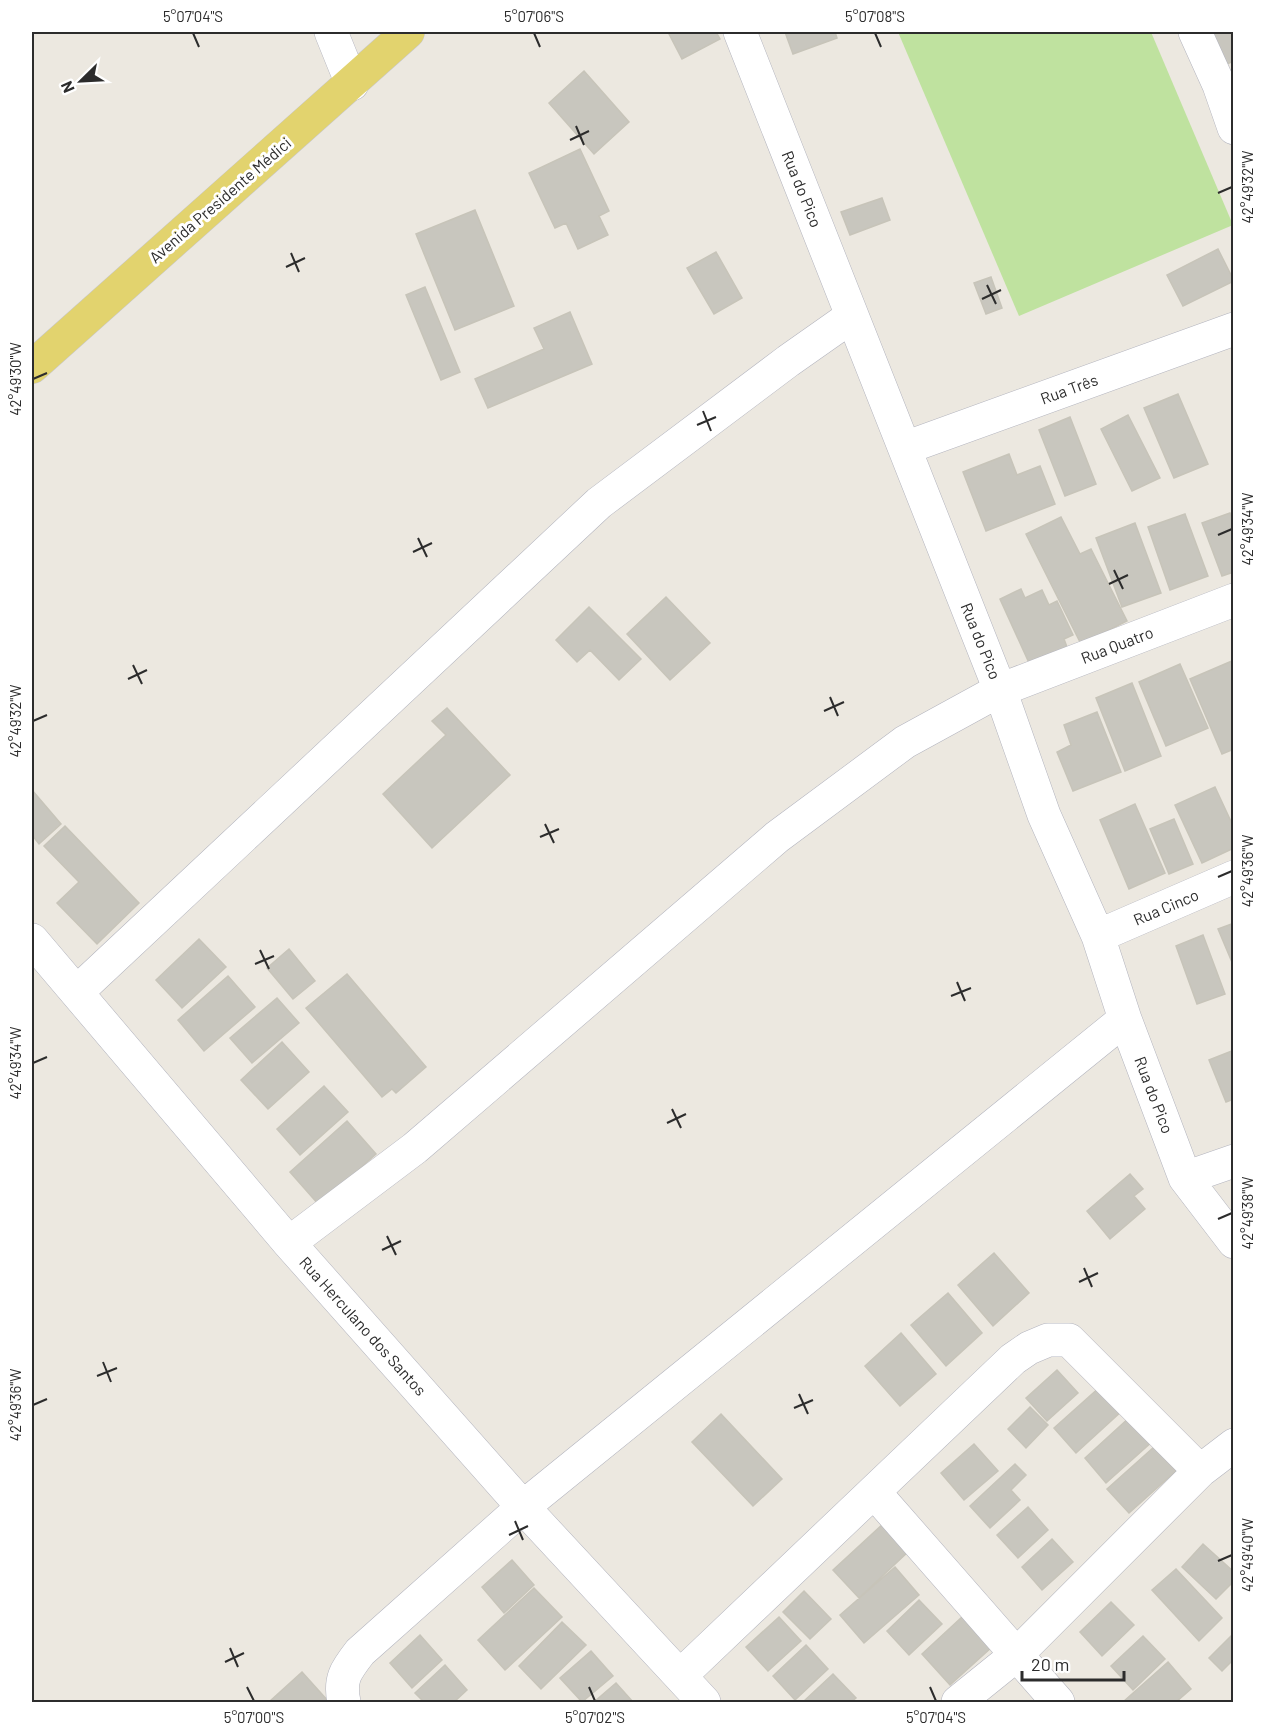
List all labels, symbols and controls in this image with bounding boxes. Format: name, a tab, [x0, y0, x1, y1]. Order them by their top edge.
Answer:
text: 5°07'04"S	[163, 7, 223, 25]
text: 5°07'06"S	[504, 7, 564, 25]
text: 5°07'08"S	[845, 7, 905, 25]
north arrow	[51, 51, 111, 111]
text: N	[56, 79, 78, 96]
street label: Avenida Presidente Médici	[145, 133, 294, 266]
street label: Rua do Pico	[778, 148, 826, 230]
text: 42°49'32"W	[1238, 151, 1256, 223]
text: 42°49'30"W	[6, 342, 24, 416]
street label: Rua Três	[1037, 369, 1100, 408]
text: 42°49'34"W	[1238, 493, 1256, 565]
street label: Rua do Pico	[957, 600, 1005, 682]
street label: Rua Quatro	[1078, 622, 1156, 667]
text: 42°49'32"W	[6, 685, 24, 757]
text: 42°49'36"W	[1238, 835, 1256, 907]
street label: Rua Cinco	[1130, 884, 1201, 929]
text: 42°49'34"W	[6, 1027, 24, 1099]
street label: Rua do Pico	[1131, 1054, 1178, 1136]
text: 42°49'38"W	[1238, 1177, 1256, 1249]
street label: Rua Herculano dos Santos	[296, 1252, 431, 1399]
text: 42°49'36"W	[6, 1369, 24, 1441]
text: 42°49'40"W	[1238, 1518, 1256, 1592]
scale bar	[1022, 1644, 1124, 1682]
text: 20 m	[1031, 1653, 1069, 1675]
text: 5°07'00"S	[224, 1708, 284, 1726]
text: 5°07'02"S	[565, 1708, 625, 1726]
text: 5°07'04"S	[906, 1708, 966, 1726]

